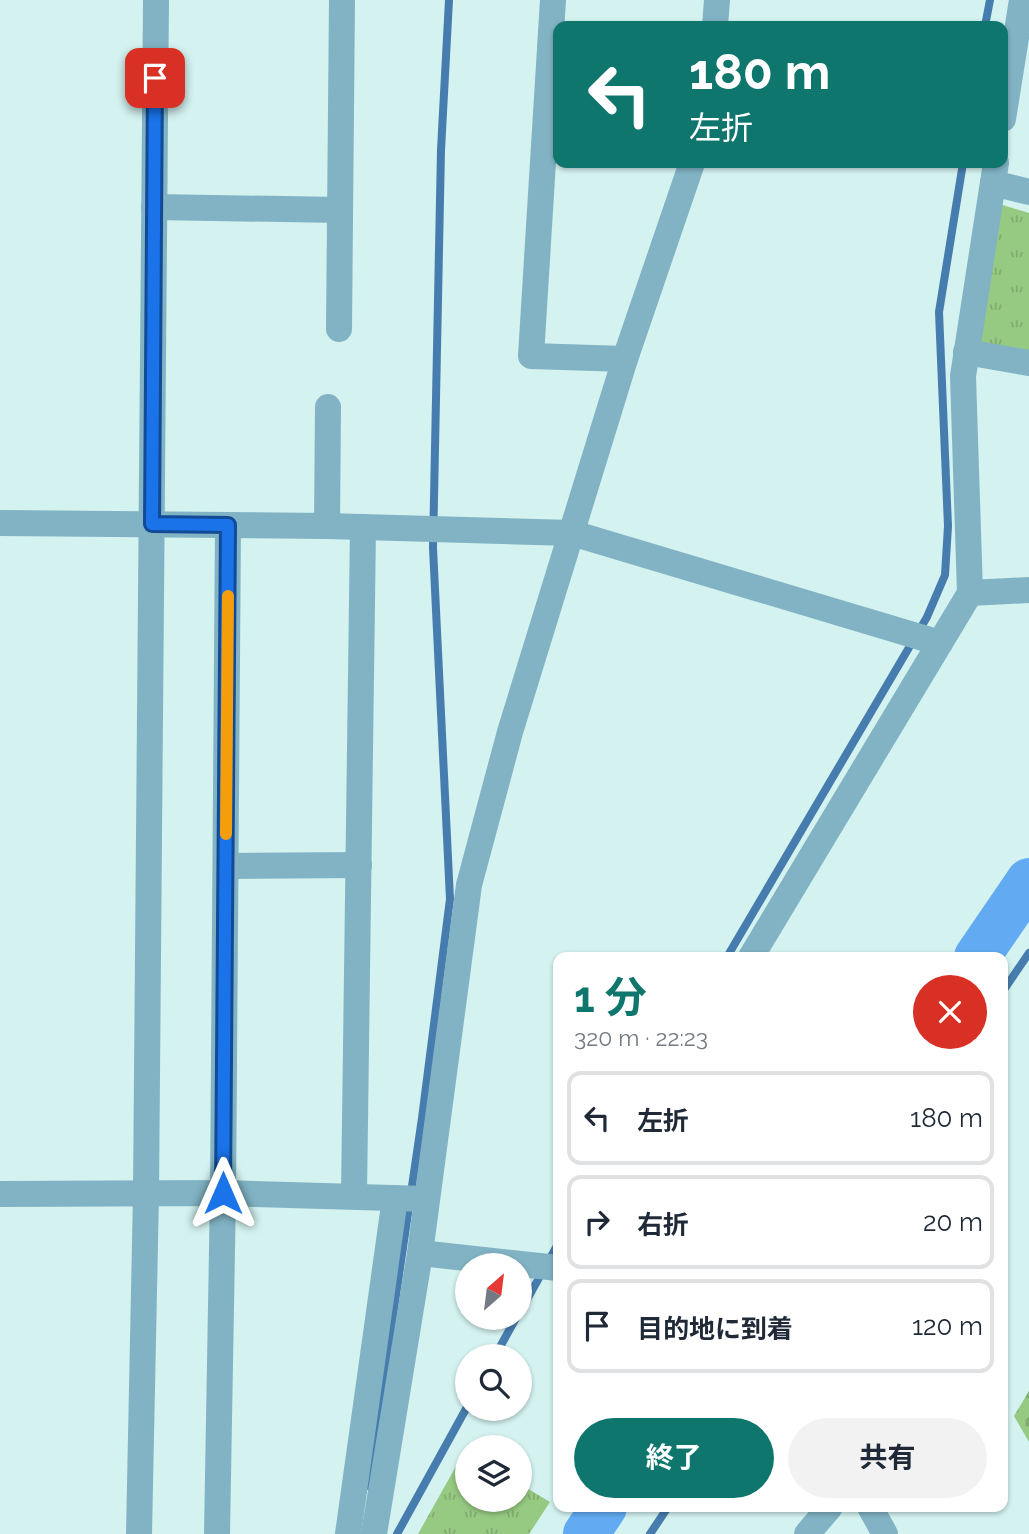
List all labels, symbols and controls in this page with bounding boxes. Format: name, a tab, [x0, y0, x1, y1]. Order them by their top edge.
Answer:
text: 180 m	[689, 43, 830, 100]
pin	[125, 48, 185, 108]
icon: left	[574, 49, 665, 140]
icon: arrive	[136, 59, 174, 97]
text: 左折	[689, 109, 753, 146]
text: 1 分	[574, 973, 647, 1022]
button: close	[913, 975, 987, 1049]
text: 320 m · 22:23	[574, 1024, 708, 1051]
icon: left	[578, 1099, 616, 1137]
text: 180 m	[910, 1103, 983, 1133]
text: 左折	[637, 1106, 689, 1136]
position arrow	[186, 1156, 260, 1230]
icon: right	[578, 1203, 616, 1241]
text: 20 m	[923, 1207, 983, 1237]
text: 右折	[637, 1210, 689, 1240]
north arrow	[455, 1253, 532, 1330]
map controls	[455, 1253, 532, 1512]
icon: arrive	[578, 1307, 616, 1345]
text: 120 m	[912, 1311, 983, 1341]
text: 目的地に到着	[637, 1314, 793, 1344]
button: search	[455, 1344, 532, 1421]
button: 終了	[574, 1418, 774, 1498]
button: 共有	[788, 1418, 987, 1498]
button: layers	[455, 1435, 532, 1512]

